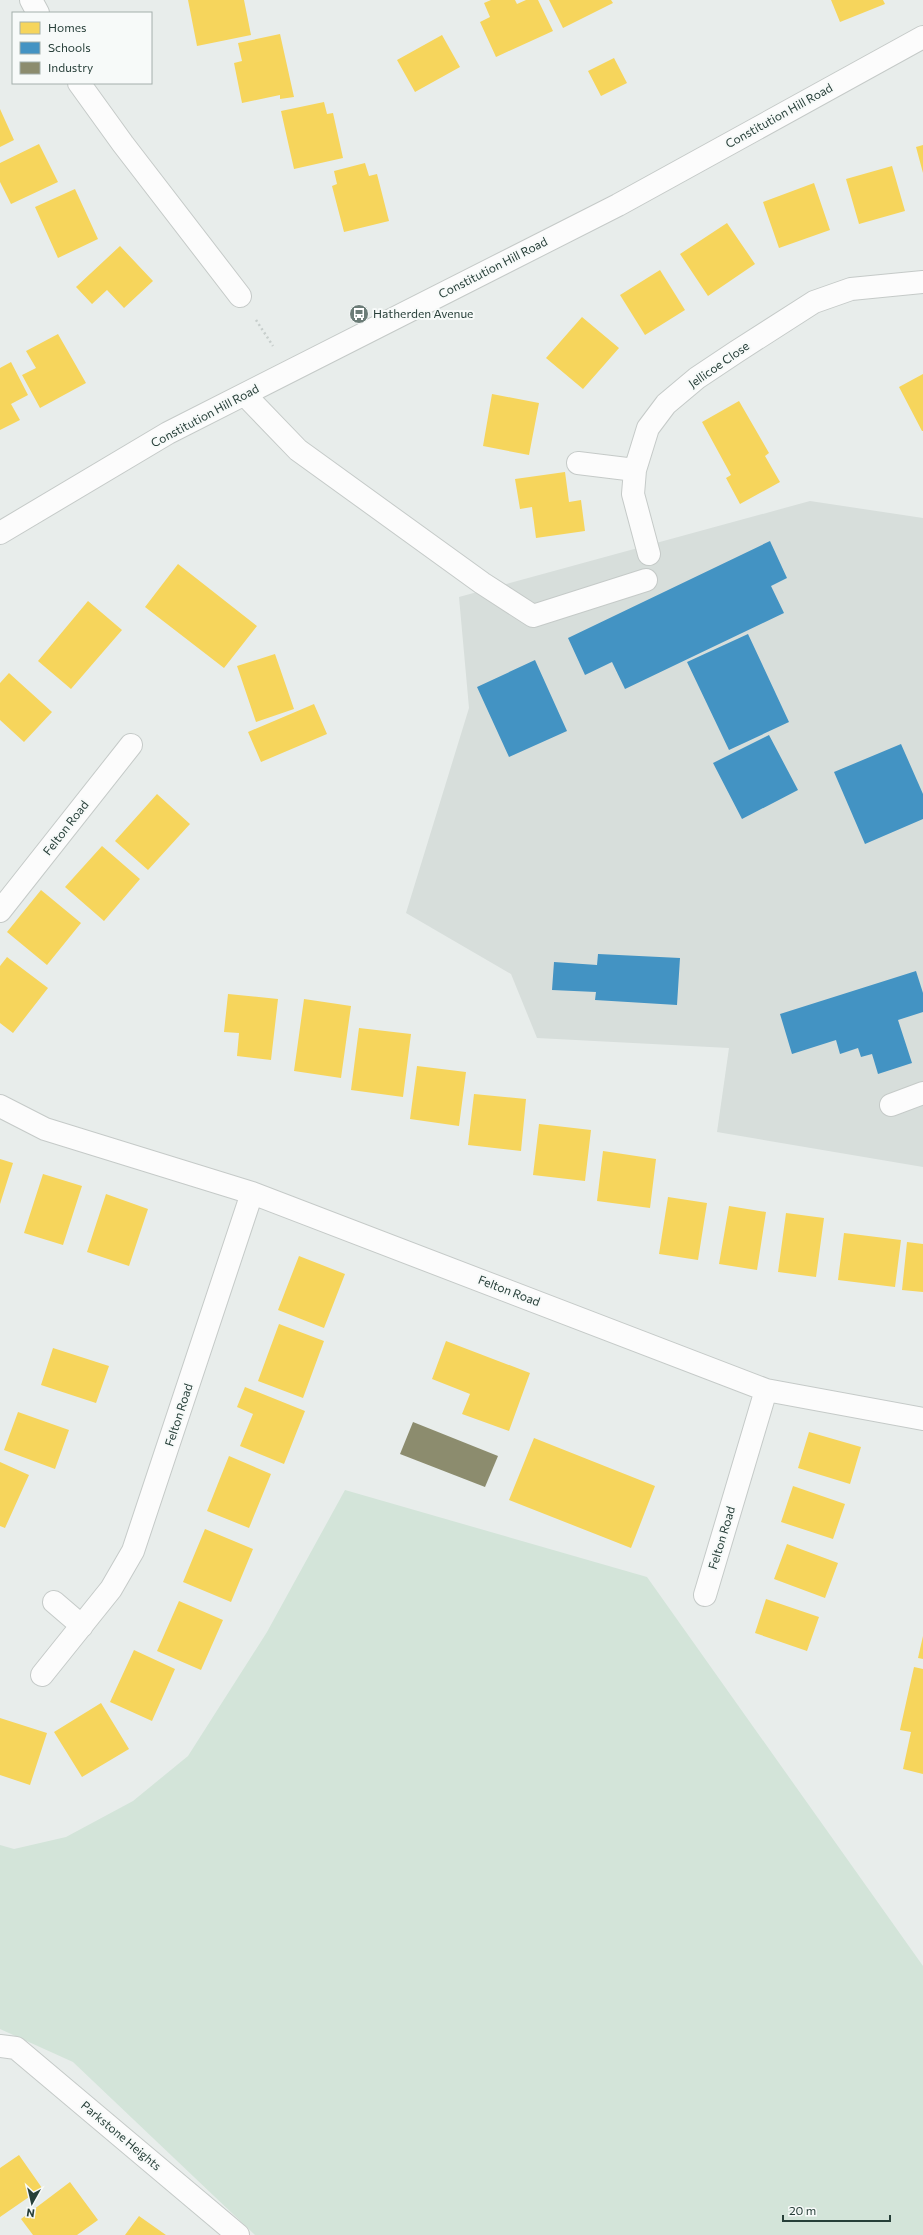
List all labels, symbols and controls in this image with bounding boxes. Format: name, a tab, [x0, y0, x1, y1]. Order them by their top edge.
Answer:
legend	[12, 12, 152, 84]
text: Homes	[48, 20, 86, 34]
text: Schools	[48, 40, 91, 54]
text: Industry	[48, 60, 93, 74]
street label: Constitution Hill Road	[723, 80, 835, 150]
street label: Constitution Hill Road	[436, 234, 549, 301]
bus stop icon: Hatherden Avenue	[348, 303, 370, 325]
place label: Hatherden Avenue	[373, 306, 473, 320]
street label: Jellicoe Close	[685, 338, 752, 391]
street label: Constitution Hill Road	[148, 381, 261, 450]
street label: Felton Road	[40, 797, 91, 857]
street label: Felton Road	[476, 1272, 542, 1308]
street label: Felton Road	[161, 1381, 195, 1448]
street label: Felton Road	[705, 1504, 737, 1571]
street label: Parkstone Heights	[79, 2098, 165, 2173]
north arrow	[12, 2183, 52, 2223]
scale bar	[783, 2197, 890, 2223]
text: 20 m	[789, 2203, 816, 2217]
text: N	[26, 2206, 36, 2220]

